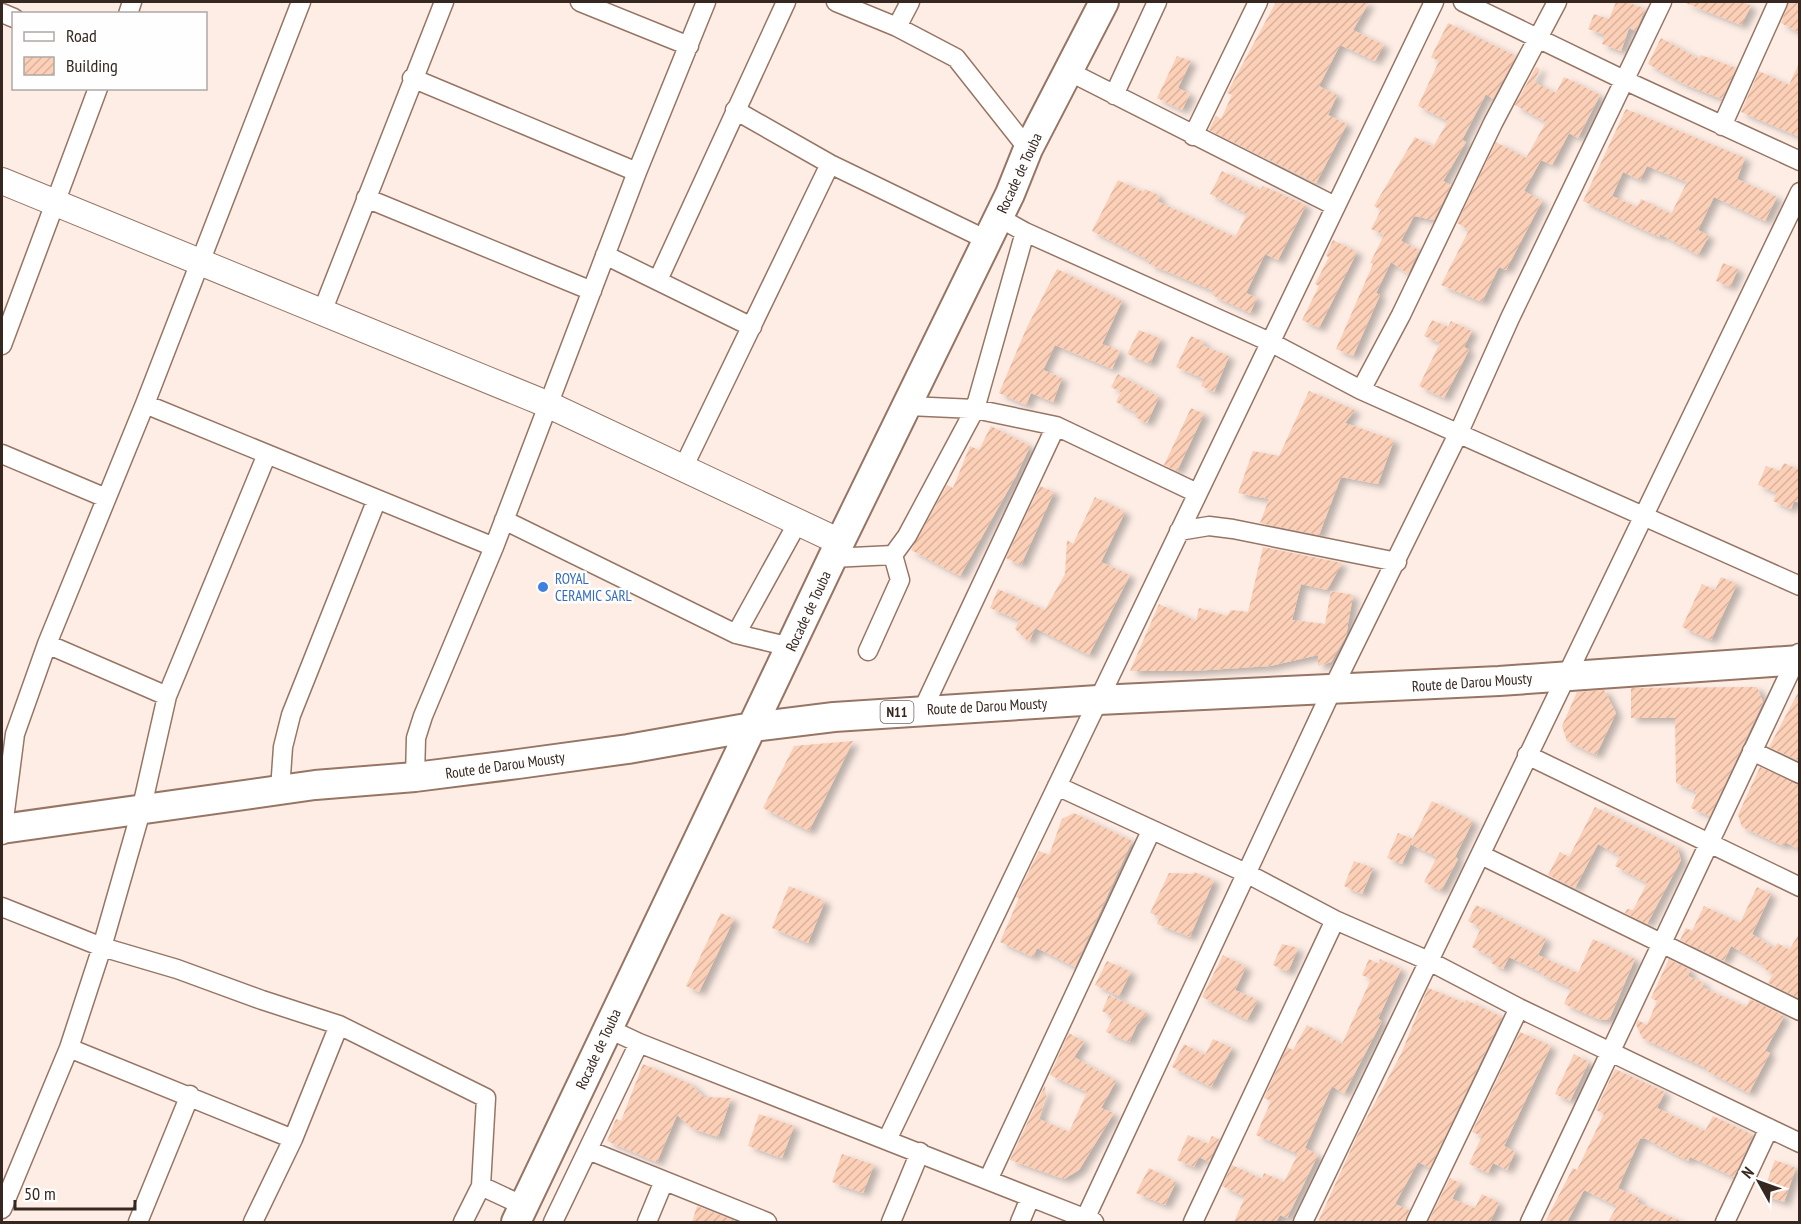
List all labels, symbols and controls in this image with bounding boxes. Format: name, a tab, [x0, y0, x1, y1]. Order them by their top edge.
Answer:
legend	[12, 12, 207, 90]
text: Road	[66, 24, 97, 47]
text: Building	[66, 54, 118, 77]
street label: Rocade de Touba	[992, 130, 1046, 216]
street label: Rocade de Touba	[781, 568, 835, 654]
place label: ROYAL CERAMIC SARL	[555, 569, 633, 605]
marker: ROYAL CERAMIC SARL	[536, 580, 550, 594]
street label: Route de Darou Mousty	[1411, 668, 1533, 696]
street label: Route de Darou Mousty	[926, 693, 1048, 719]
road number: N11	[880, 701, 914, 723]
street label: Route de Darou Mousty	[444, 747, 566, 783]
street label: Rocade de Touba	[571, 1006, 625, 1092]
north arrow	[1729, 1152, 1789, 1212]
text: N	[1737, 1163, 1758, 1182]
scale bar	[15, 1173, 135, 1211]
text: 50 m	[24, 1182, 56, 1205]

